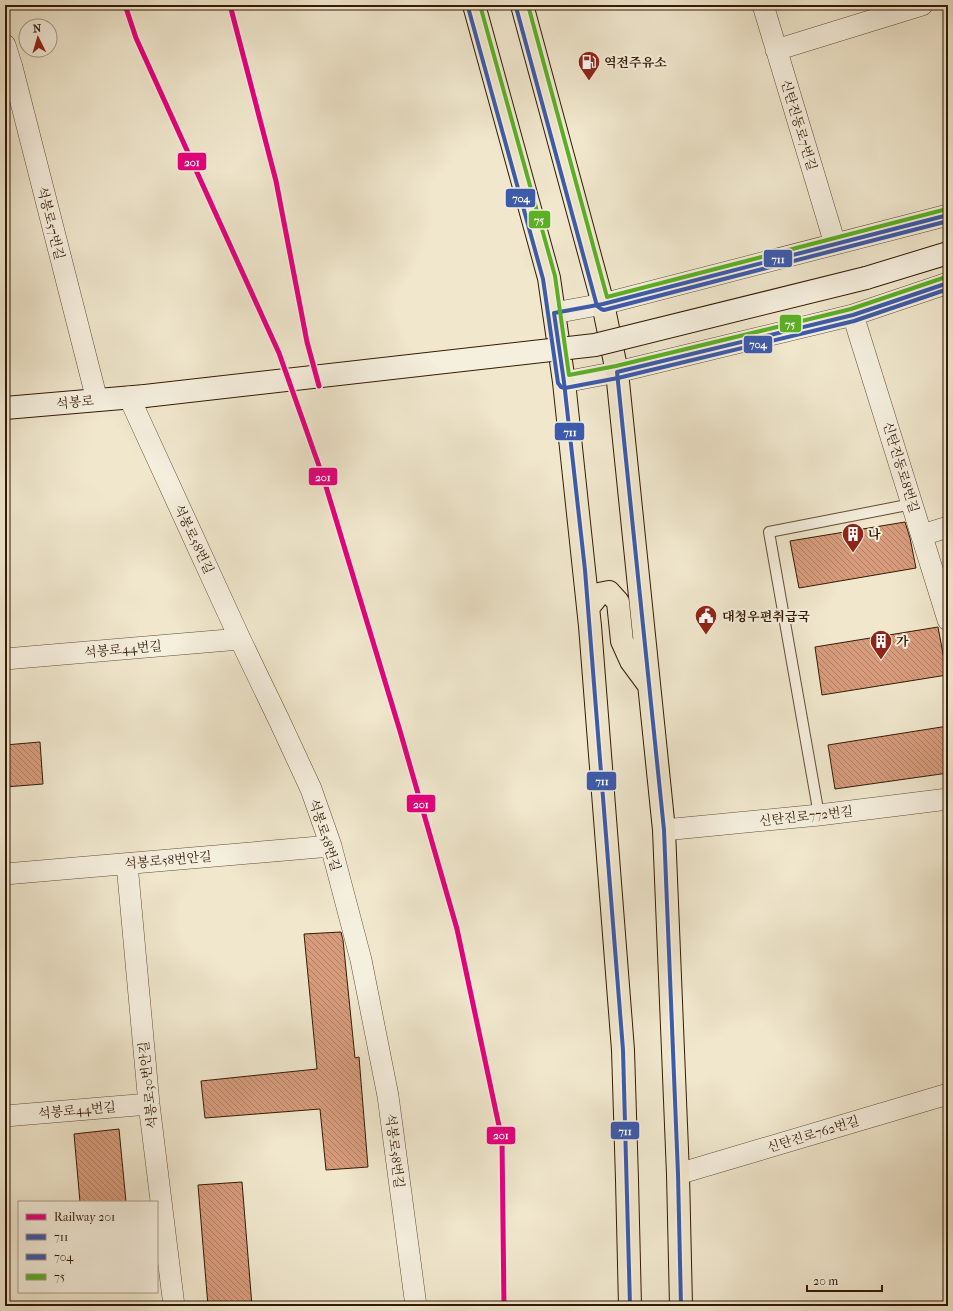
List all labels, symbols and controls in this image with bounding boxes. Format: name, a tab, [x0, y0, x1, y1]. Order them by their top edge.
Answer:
north arrow	[18, 18, 58, 58]
text: N	[32, 22, 43, 35]
fuel station icon: 역전주유소	[576, 49, 602, 82]
place label: 역전주유소	[604, 55, 667, 70]
street label: 신탄진동로7번길	[778, 78, 820, 172]
line badge: 201	[177, 152, 207, 171]
text: 201	[184, 156, 200, 169]
street label: 석봉로57번길	[35, 185, 67, 261]
line badge: 704	[505, 188, 536, 208]
text: 704	[511, 192, 530, 205]
line badge: 75	[528, 210, 551, 229]
text: 75	[533, 214, 544, 227]
line badge: 711	[763, 249, 793, 268]
text: 711	[770, 253, 785, 266]
line badge: 75	[779, 314, 802, 333]
text: 75	[784, 318, 795, 331]
line badge: 704	[743, 335, 773, 354]
text: 704	[748, 338, 767, 351]
street label: 석봉로	[56, 393, 95, 411]
street label: 신탄진동로8번길	[880, 420, 922, 514]
line badge: 711	[554, 422, 585, 441]
text: 711	[562, 426, 577, 439]
line badge: 201	[308, 467, 338, 486]
text: 201	[315, 471, 331, 484]
street label: 석봉로58번길	[171, 502, 217, 576]
building icon: 나	[840, 521, 866, 554]
place label: 나	[868, 527, 881, 542]
public building icon: 대청우편취급국	[693, 603, 719, 636]
place label: 대청우편취급국	[722, 609, 810, 624]
building icon: 가	[868, 628, 894, 661]
place label: 가	[896, 634, 909, 649]
street label: 석봉로44번길	[83, 638, 163, 660]
line badge: 711	[586, 771, 617, 791]
text: 711	[594, 775, 609, 788]
line badge: 201	[406, 794, 436, 813]
street label: 석봉로58번길	[306, 797, 344, 873]
text: 201	[413, 798, 429, 811]
street label: 신탄진로772번길	[758, 804, 854, 828]
street label: 석봉로58번안길	[124, 849, 212, 871]
street label: 석봉로30번안길	[136, 1041, 160, 1129]
street label: 석봉로44번길	[37, 1099, 117, 1121]
street label: 석봉로58번길	[383, 1113, 407, 1189]
street label: 신탄진로762번길	[765, 1113, 861, 1155]
line badge: 711	[610, 1121, 640, 1140]
text: 711	[617, 1125, 632, 1138]
line badge: 201	[486, 1126, 516, 1145]
text: 201	[493, 1129, 509, 1142]
legend	[18, 1201, 158, 1293]
text: Railway 201	[54, 1210, 115, 1224]
text: 711	[54, 1230, 68, 1244]
text: 704	[54, 1250, 74, 1264]
scale bar	[807, 1267, 882, 1293]
text: 75	[54, 1270, 65, 1284]
text: 20 m	[813, 1274, 838, 1288]

